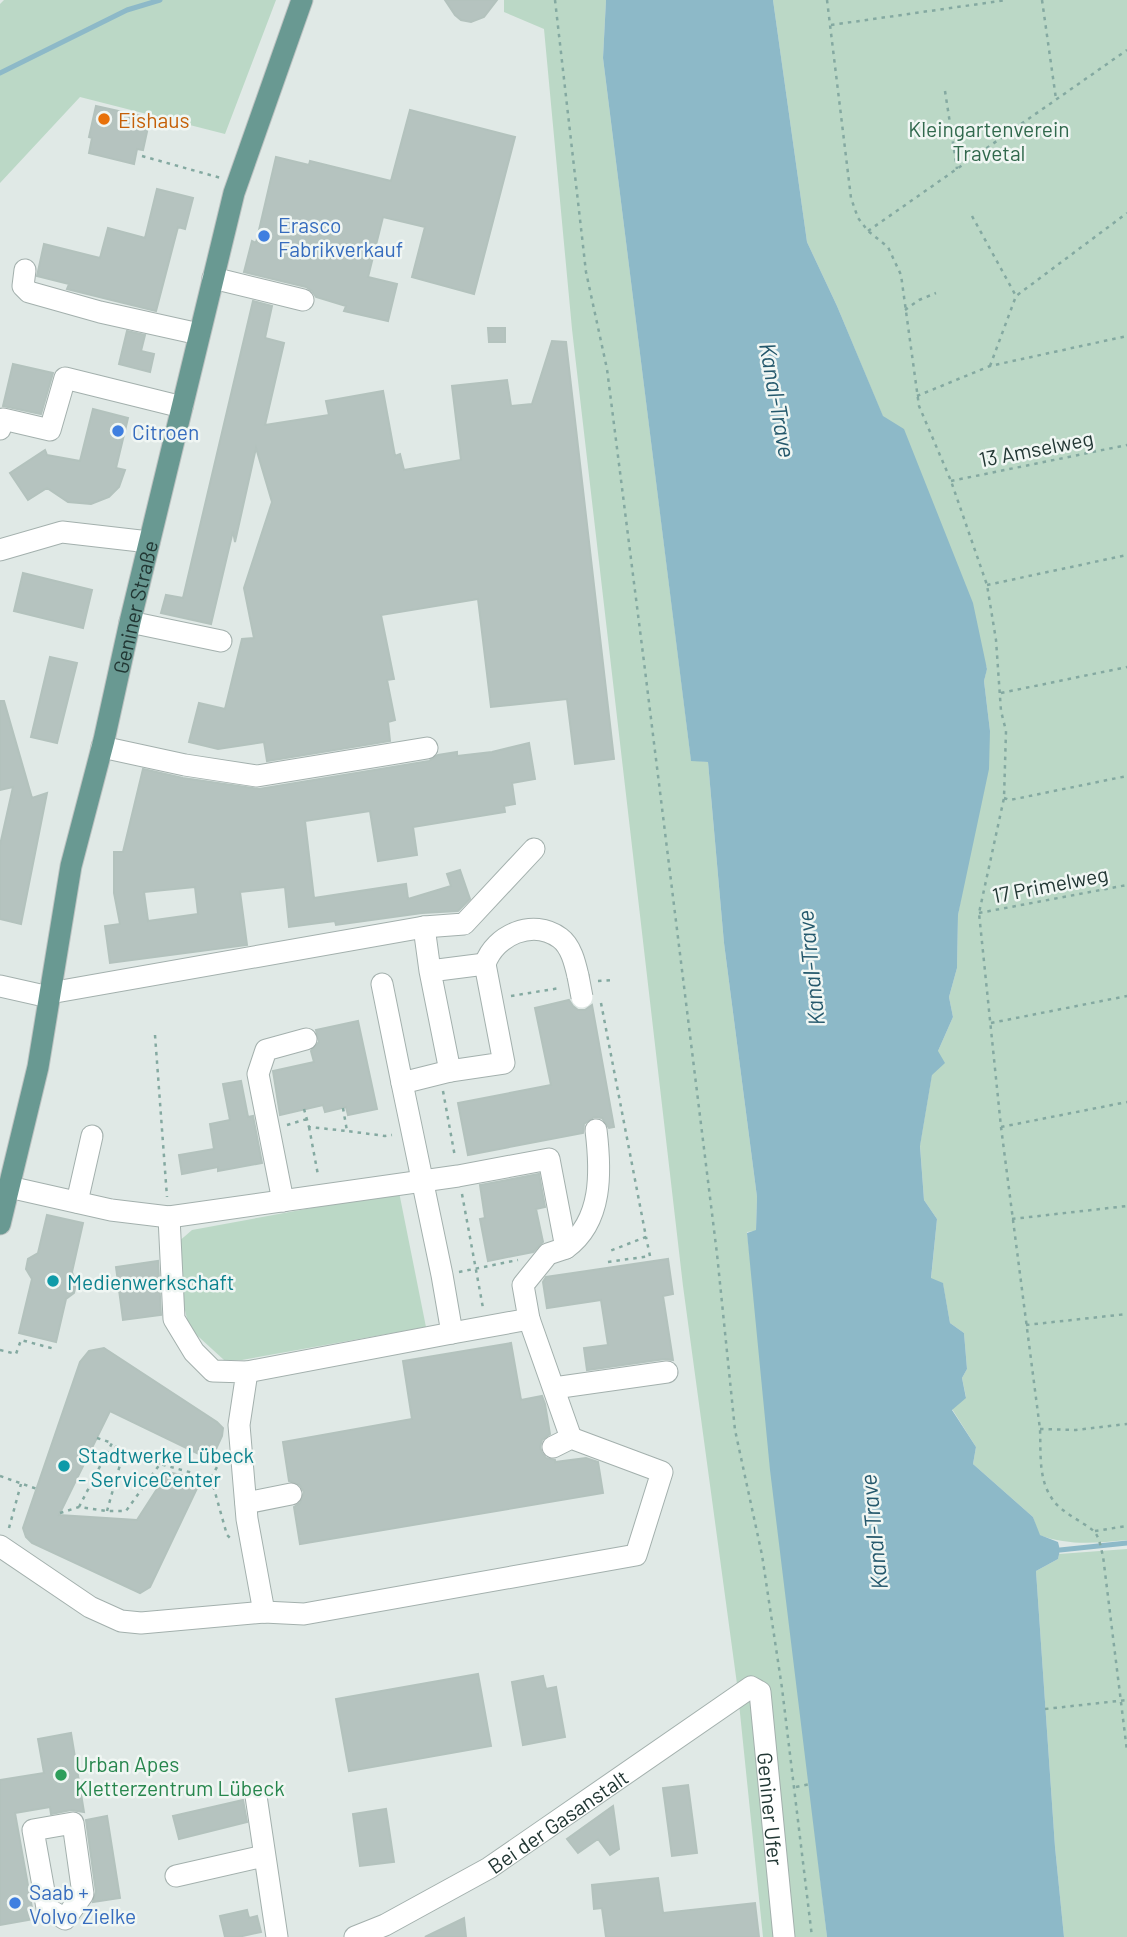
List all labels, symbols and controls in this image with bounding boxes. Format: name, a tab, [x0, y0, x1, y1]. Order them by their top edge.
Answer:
place label: Eishaus	[118, 107, 190, 132]
marker: Eishaus	[96, 111, 112, 127]
park label: Kleingartenverein Travetal	[908, 116, 1070, 165]
place label: Erasco Fabrikverkauf	[278, 212, 403, 261]
marker: Erasco Fabrikverkauf	[256, 228, 272, 244]
water label: Kanal-Trave	[754, 340, 802, 460]
place label: Citroen	[132, 419, 199, 444]
marker: Citroen	[110, 423, 126, 439]
street label: 13 Amselweg	[977, 425, 1095, 471]
street label: Geniner Straße	[107, 538, 162, 676]
street label: 17 Primelweg	[990, 861, 1110, 907]
water label: Kanal-Trave	[790, 909, 830, 1027]
place label: Medienwerkschaft	[67, 1269, 235, 1294]
marker: Medienwerkschaft	[45, 1273, 61, 1289]
place label: Stadtwerke Lübeck - ServiceCenter	[78, 1442, 254, 1491]
marker: Stadtwerke Lübeck - ServiceCenter	[56, 1458, 72, 1474]
water label: Kanal-Trave	[853, 1473, 893, 1591]
place label: Urban Apes Kletterzentrum Lübeck	[75, 1751, 285, 1800]
street label: Geniner Ufer	[753, 1751, 789, 1867]
street label: Bei der Gasanstalt	[482, 1764, 632, 1878]
marker: Urban Apes Kletterzentrum Lübeck	[53, 1767, 69, 1783]
place label: Saab + Volvo Zielke	[29, 1879, 136, 1928]
marker: Saab + Volvo Zielke	[7, 1895, 23, 1911]

